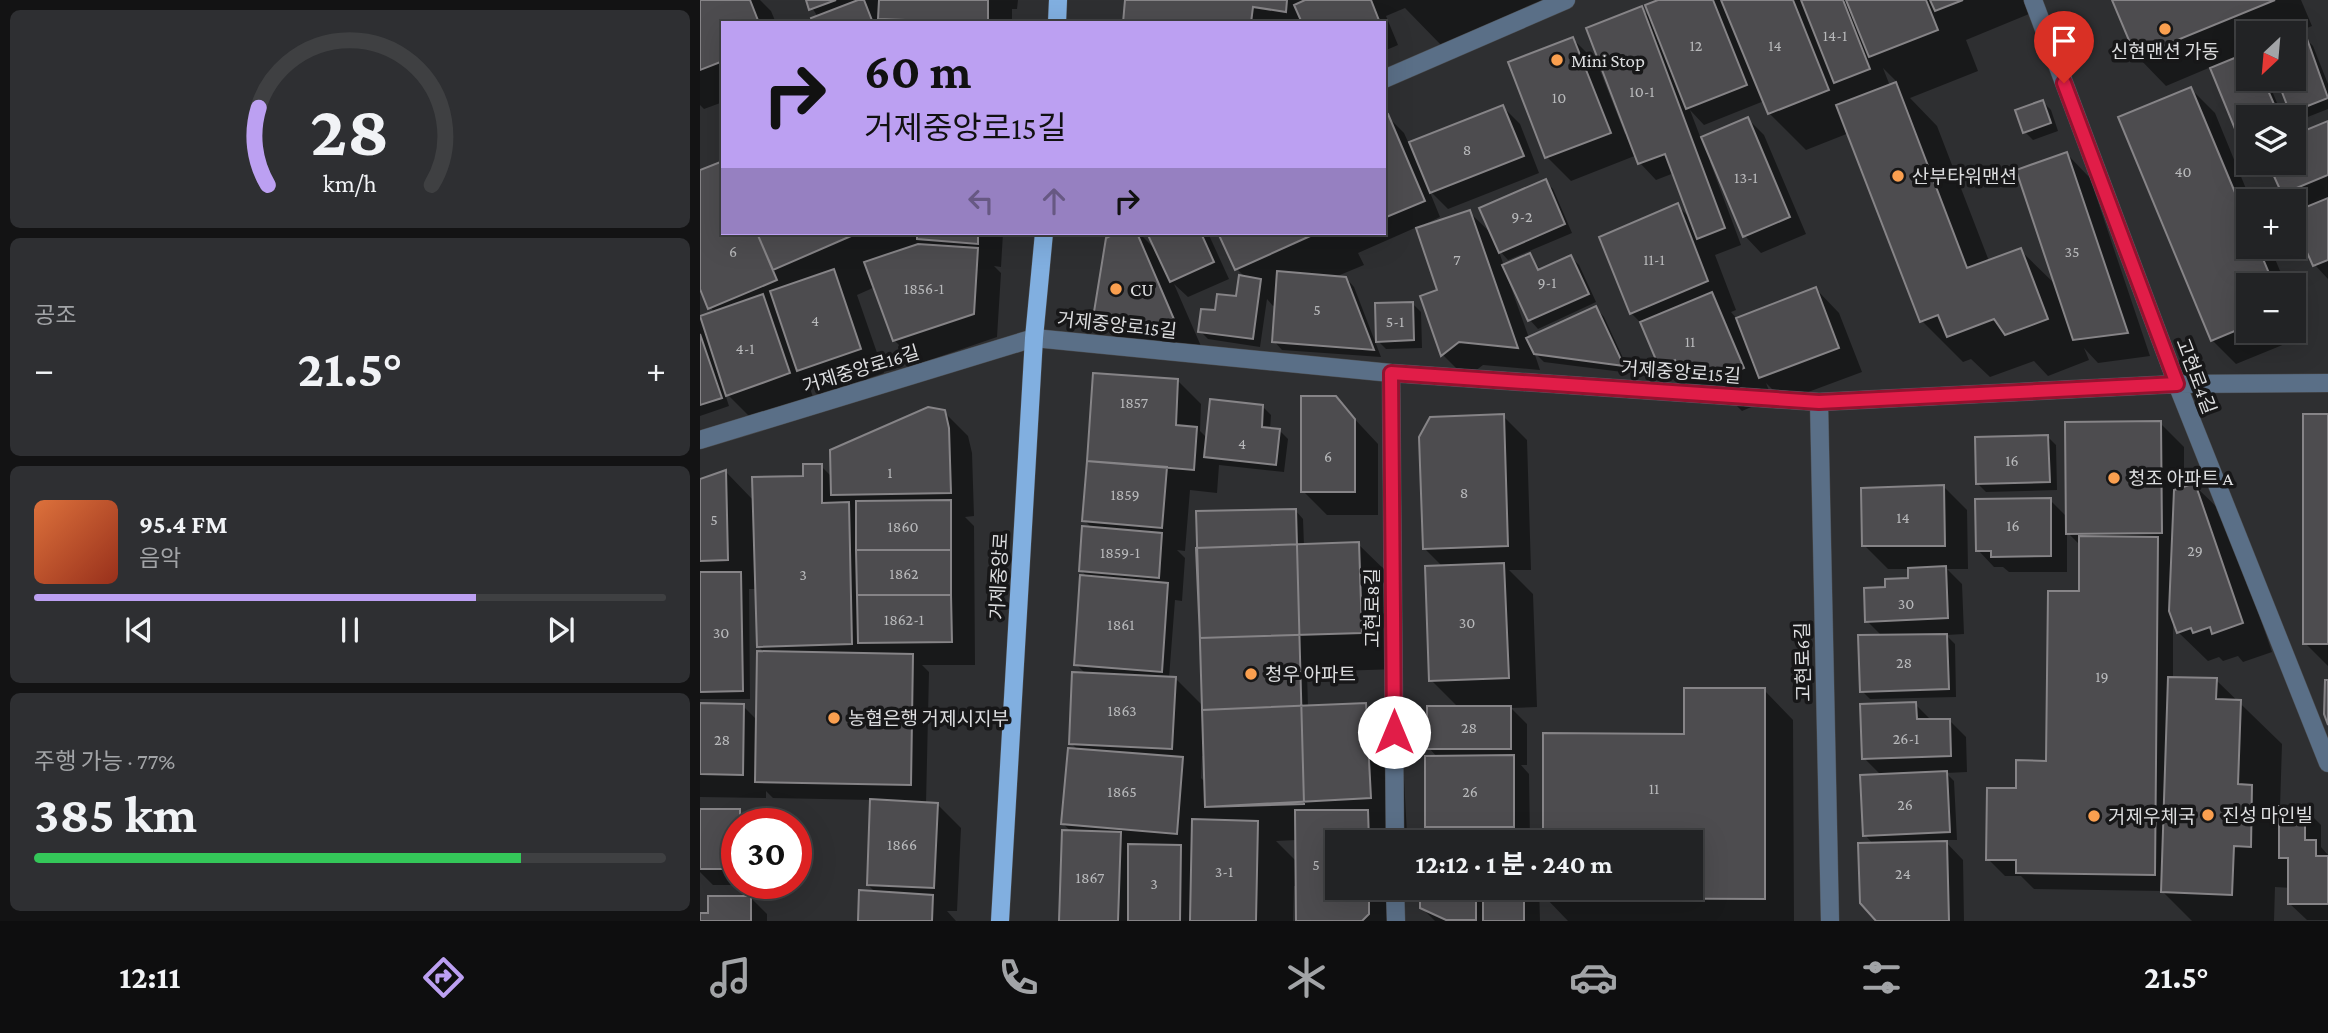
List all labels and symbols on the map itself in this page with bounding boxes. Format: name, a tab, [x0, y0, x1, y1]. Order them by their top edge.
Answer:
pin	[2034, 11, 2094, 83]
marker: 신현맨션 가동	[2157, 21, 2173, 37]
north arrow	[2236, 21, 2306, 91]
house number: 14-1	[1823, 27, 1847, 44]
house number: 12	[1690, 37, 1703, 54]
house number: 14	[1768, 37, 1782, 54]
place label: 신현맨션 가동	[2111, 41, 2219, 62]
place label: Mini Stop	[1571, 50, 1645, 71]
marker: Mini Stop	[1549, 52, 1565, 68]
house number: 10-1	[1629, 83, 1655, 100]
house number: 10	[1552, 89, 1566, 106]
house number: 8	[1463, 141, 1471, 158]
house number: 40	[2174, 163, 2192, 180]
place label: 산부타워맨션	[1912, 166, 2017, 187]
marker: 산부타워맨션	[1890, 168, 1906, 184]
house number: 13-1	[1734, 169, 1758, 186]
house number: 9-2	[1511, 208, 1533, 225]
house number: 6	[729, 243, 737, 260]
house number: 35	[2064, 243, 2080, 260]
house number: 7	[1453, 251, 1461, 268]
house number: 11-1	[1643, 251, 1665, 268]
house number: 9-1	[1537, 274, 1557, 291]
place label: CU	[1130, 279, 1154, 300]
house number: 1856-1	[904, 280, 944, 297]
marker: CU	[1108, 281, 1124, 297]
house number: 5	[1313, 301, 1321, 318]
street label: 거제중앙로15길	[1056, 308, 1178, 342]
house number: 4	[811, 312, 819, 329]
house number: 5-1	[1386, 313, 1404, 330]
house number: 11	[1685, 333, 1695, 350]
street label: 고현로4길	[2172, 335, 2220, 417]
house number: 4-1	[735, 340, 755, 357]
street label: 거제중앙로16길	[800, 341, 922, 397]
street label: 거제중앙로15길	[1620, 357, 1742, 387]
house number: 1857	[1120, 394, 1149, 411]
house number: 4	[1238, 435, 1246, 452]
house number: 6	[1324, 448, 1332, 465]
house number: 16	[2005, 452, 2019, 469]
house number: 1	[887, 464, 893, 481]
place label: 청조 아파트 A	[2128, 468, 2234, 489]
marker: 청조 아파트 A	[2106, 470, 2122, 486]
house number: 8	[1460, 484, 1468, 501]
house number: 1859	[1110, 486, 1140, 503]
house number: 14	[1896, 509, 1910, 526]
house number: 5	[710, 511, 718, 528]
house number: 16	[2006, 517, 2020, 534]
house number: 1860	[887, 518, 919, 535]
street label: 거제중앙로	[986, 532, 1012, 620]
house number: 29	[2187, 542, 2203, 559]
house number: 1859-1	[1100, 544, 1140, 561]
house number: 1862	[889, 565, 919, 582]
house number: 3	[799, 566, 807, 583]
street label: 고현로8길	[1362, 568, 1383, 648]
house number: 30	[1898, 595, 1914, 612]
house number: 1862-1	[884, 611, 924, 628]
house number: 30	[1459, 614, 1475, 631]
house number: 1861	[1107, 616, 1135, 633]
street label: 고현로6길	[1792, 622, 1814, 702]
house number: 30	[713, 624, 729, 641]
house number: 28	[1896, 654, 1912, 671]
place label: 청우 아파트	[1265, 664, 1356, 685]
marker: 청우 아파트	[1243, 666, 1259, 682]
house number: 19	[2095, 668, 2109, 685]
position arrow	[1357, 695, 1431, 769]
house number: 1863	[1107, 702, 1137, 719]
place label: 농협은행 거제시지부	[848, 708, 1009, 729]
marker: 농협은행 거제시지부	[826, 710, 842, 726]
house number: 28	[1461, 719, 1477, 736]
house number: 26-1	[1893, 730, 1919, 747]
house number: 28	[714, 731, 730, 748]
house number: 11	[1649, 780, 1659, 797]
house number: 1865	[1107, 783, 1137, 800]
house number: 26	[1462, 783, 1478, 800]
house number: 26	[1897, 796, 1913, 813]
place label: 진성 마인빌	[2222, 805, 2313, 826]
place label: 거제우체국	[2108, 806, 2195, 827]
marker: 진성 마인빌	[2200, 807, 2216, 823]
speed limit sign: 30	[721, 808, 812, 899]
marker: 거제우체국	[2086, 808, 2102, 824]
house number: 1866	[887, 836, 917, 853]
house number: 5	[1312, 856, 1320, 873]
house number: 3-1	[1215, 863, 1233, 880]
house number: 24	[1895, 865, 1911, 882]
house number: 1867	[1076, 869, 1105, 886]
house number: 3	[1150, 875, 1158, 892]

